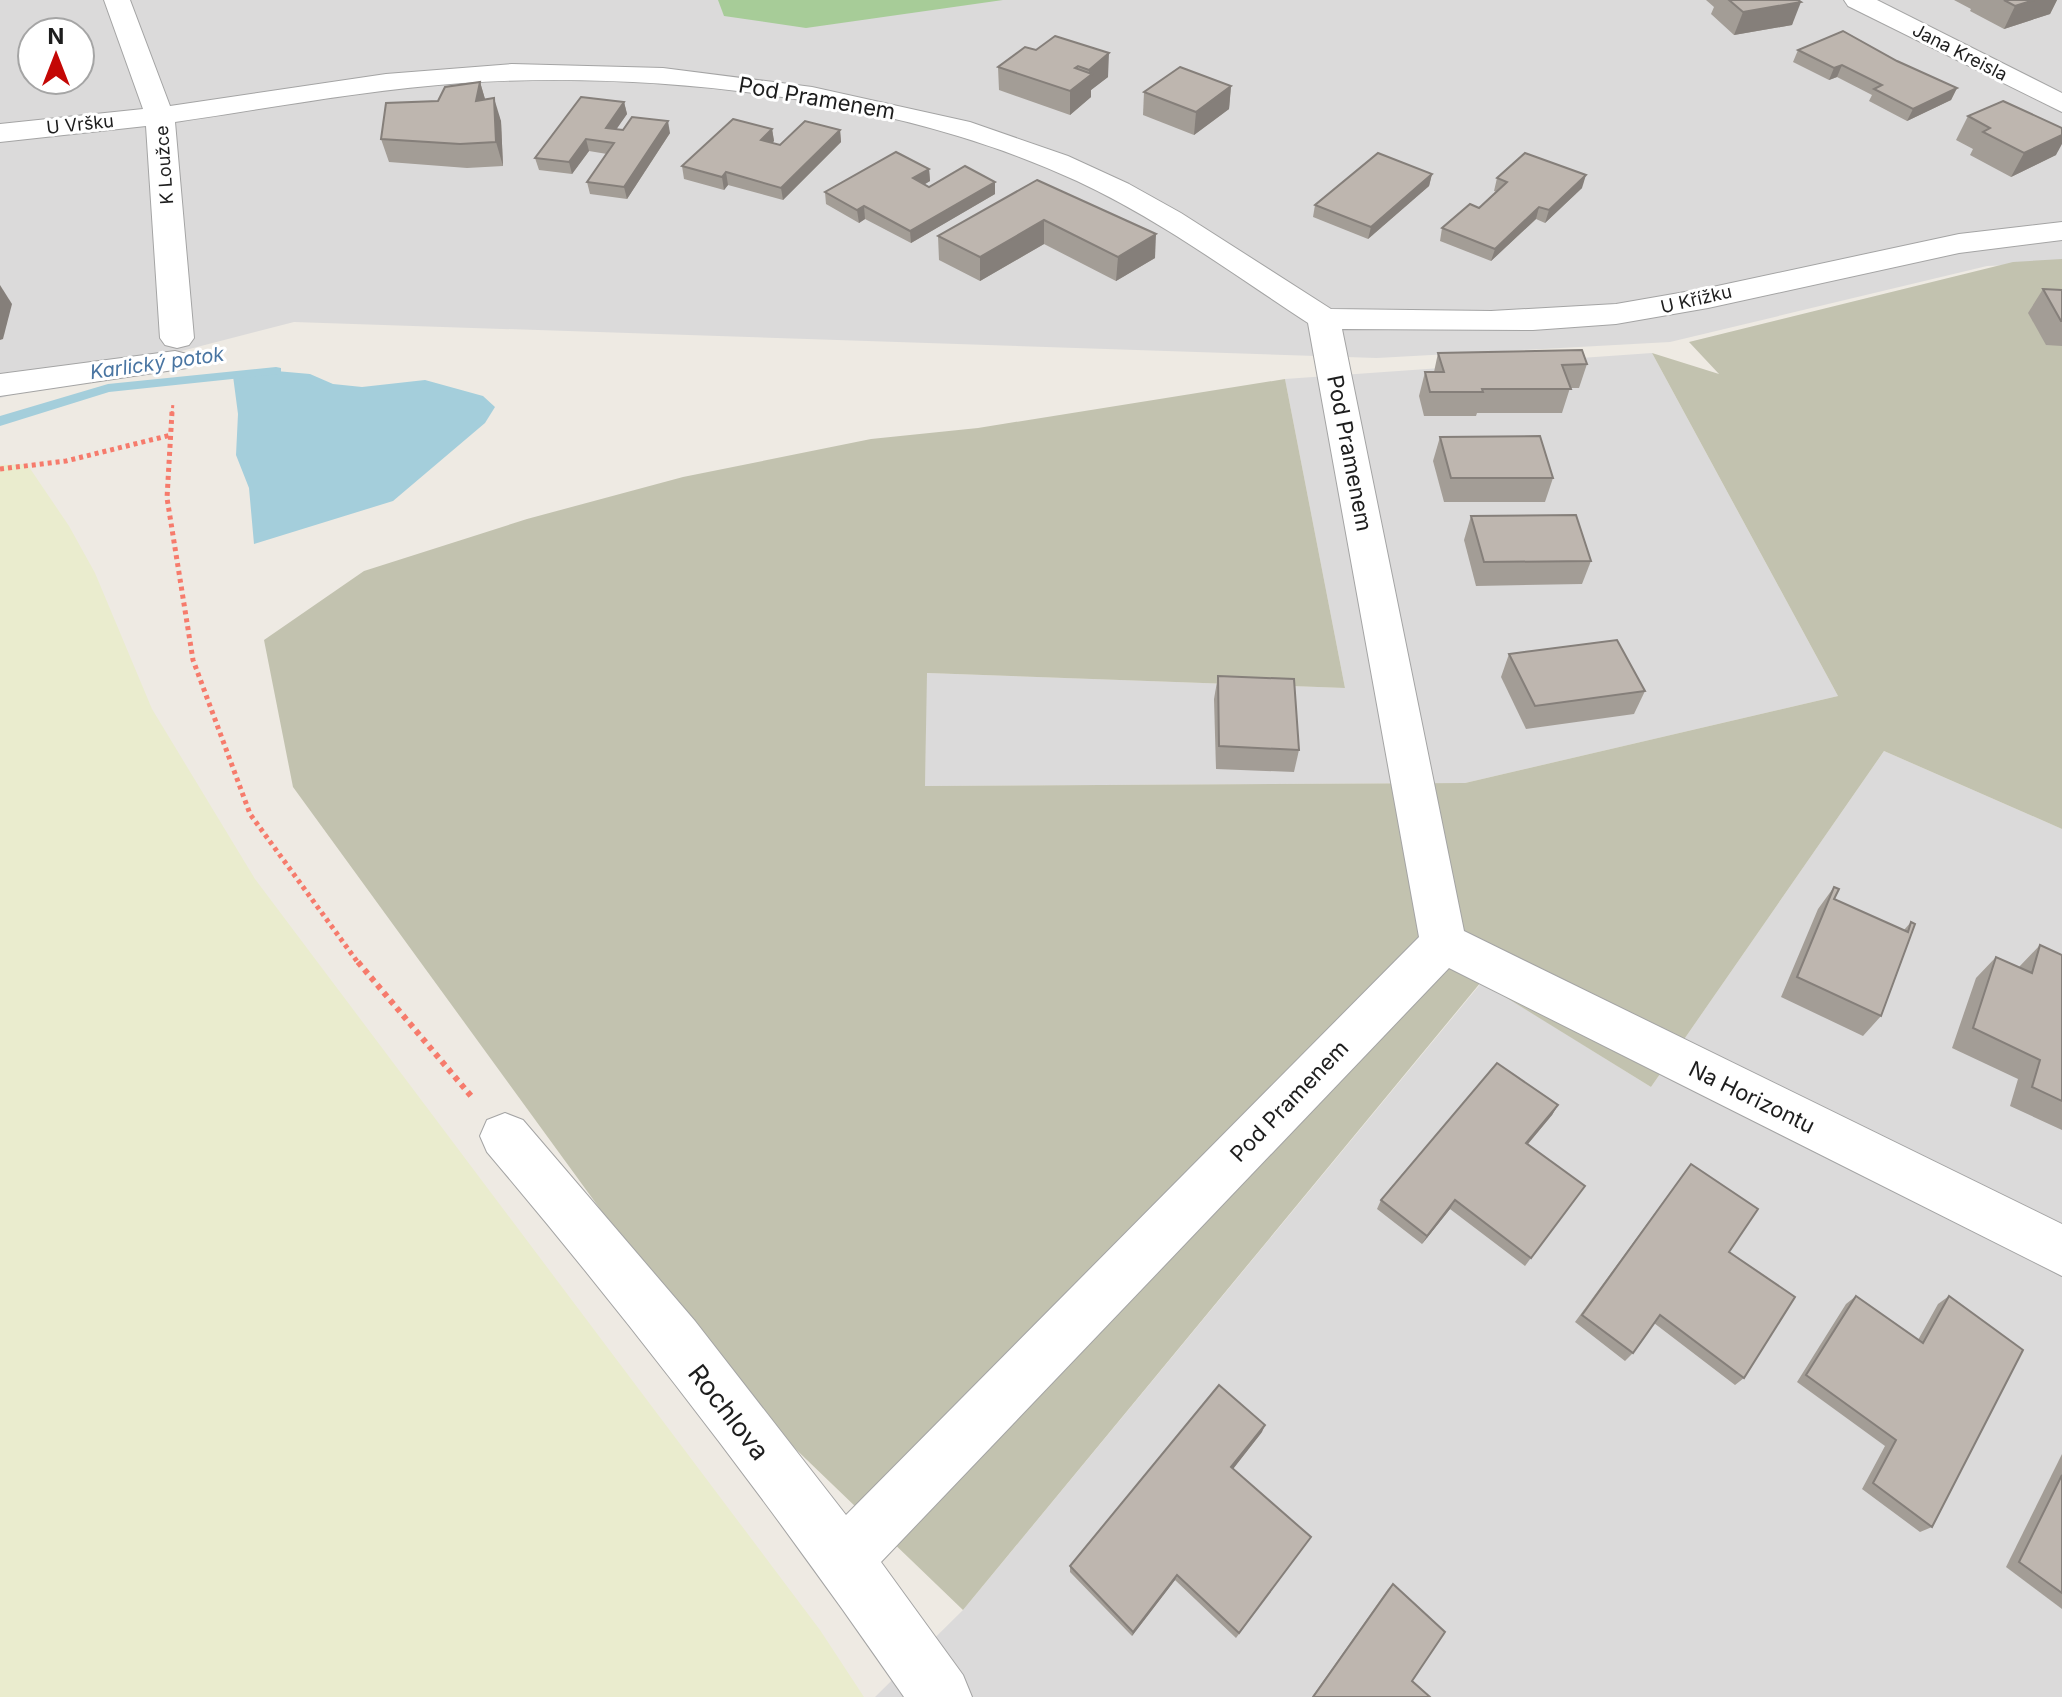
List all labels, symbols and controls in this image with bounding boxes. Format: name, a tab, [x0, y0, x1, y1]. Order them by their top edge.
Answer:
north arrow	[16, 16, 96, 96]
street label: Jana Kreisla	[1909, 19, 2011, 85]
text: N	[48, 23, 64, 49]
street label: Pod Pramenem	[737, 71, 897, 125]
street label: U Vršku	[45, 110, 115, 138]
street label: K Loužce	[151, 125, 177, 205]
street label: U Křížku	[1658, 281, 1734, 317]
water label: Karlický potok	[88, 342, 227, 384]
street label: Pod Pramenem	[1322, 373, 1378, 533]
street label: Pod Pramenem	[1225, 1035, 1353, 1167]
street label: Na Horizontu	[1685, 1055, 1819, 1139]
street label: Rochlova	[682, 1358, 776, 1466]

